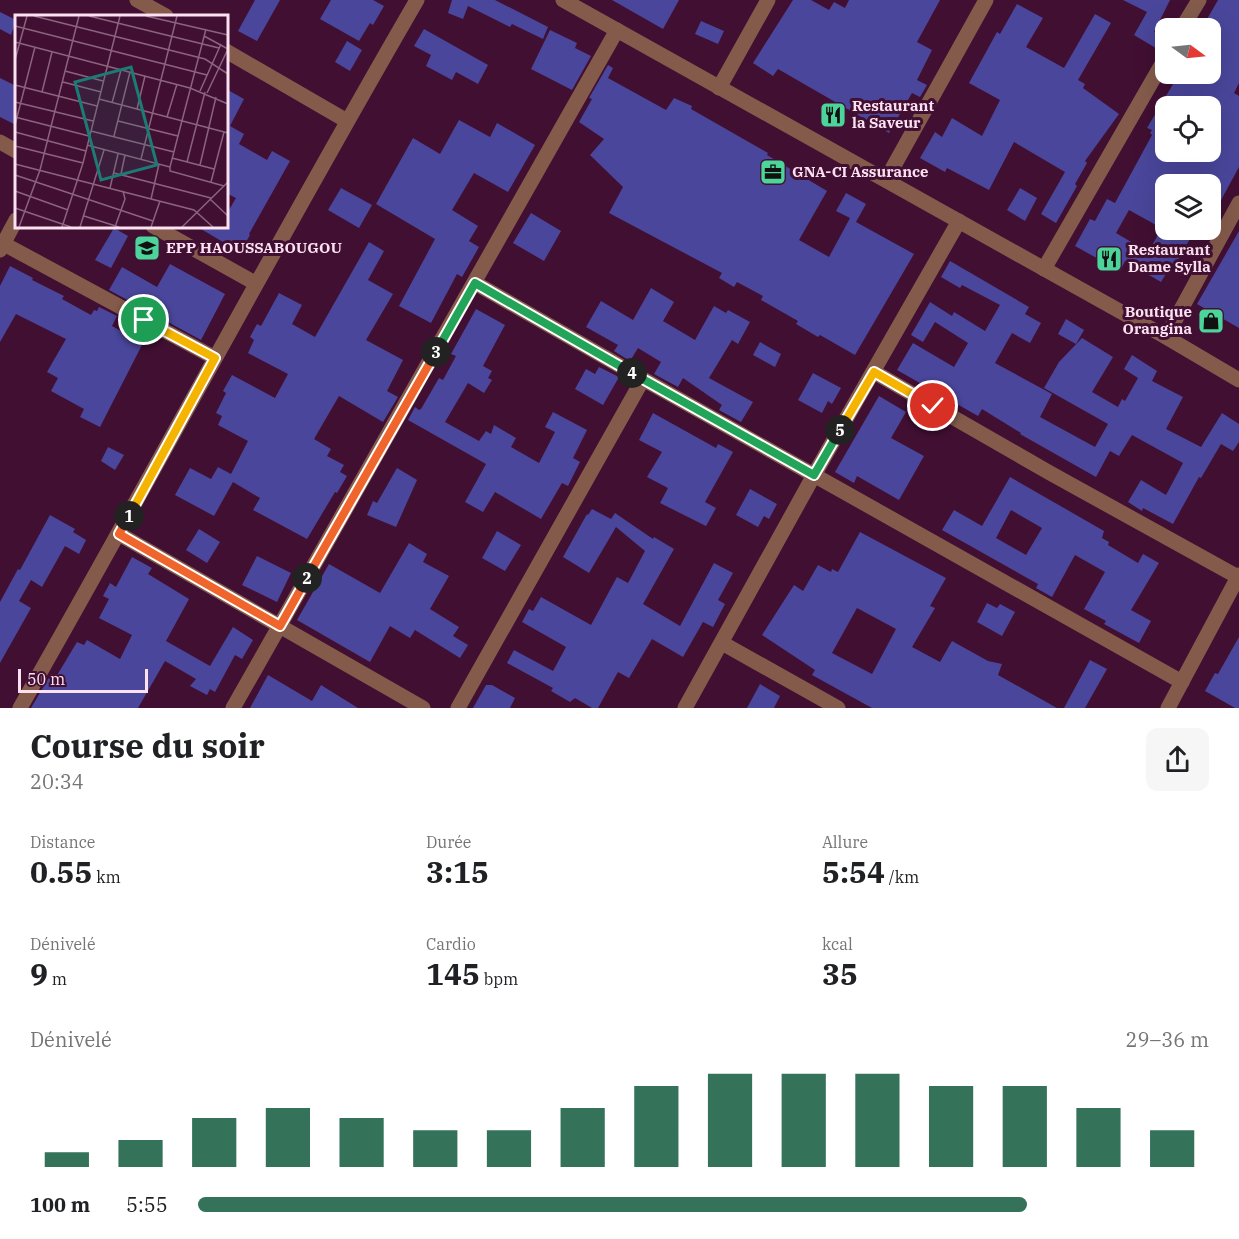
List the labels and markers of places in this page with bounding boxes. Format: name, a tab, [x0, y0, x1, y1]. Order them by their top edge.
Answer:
place label: Restaurant la Saveur	[852, 96, 934, 132]
restaurant icon: Restaurant la Saveur	[818, 100, 848, 130]
office icon: GNA-CI Assurance	[758, 157, 788, 187]
place label: GNA-CI Assurance	[792, 162, 929, 181]
school or university icon: EPP HAOUSSABOUGOU	[132, 233, 162, 263]
place label: EPP HAOUSSABOUGOU	[166, 238, 342, 257]
place label: Restaurant Dame Sylla	[1128, 240, 1211, 276]
restaurant icon: Restaurant Dame Sylla	[1094, 244, 1124, 274]
pin	[118, 294, 169, 345]
place label: Boutique Orangina	[1122, 302, 1192, 338]
shop icon: Boutique Orangina	[1196, 306, 1226, 336]
pin: 3	[421, 337, 451, 367]
pin: 4	[617, 358, 647, 388]
pin	[907, 380, 958, 431]
pin: 5	[825, 415, 855, 445]
pin: 1	[114, 501, 144, 531]
pin: 2	[292, 563, 322, 593]

